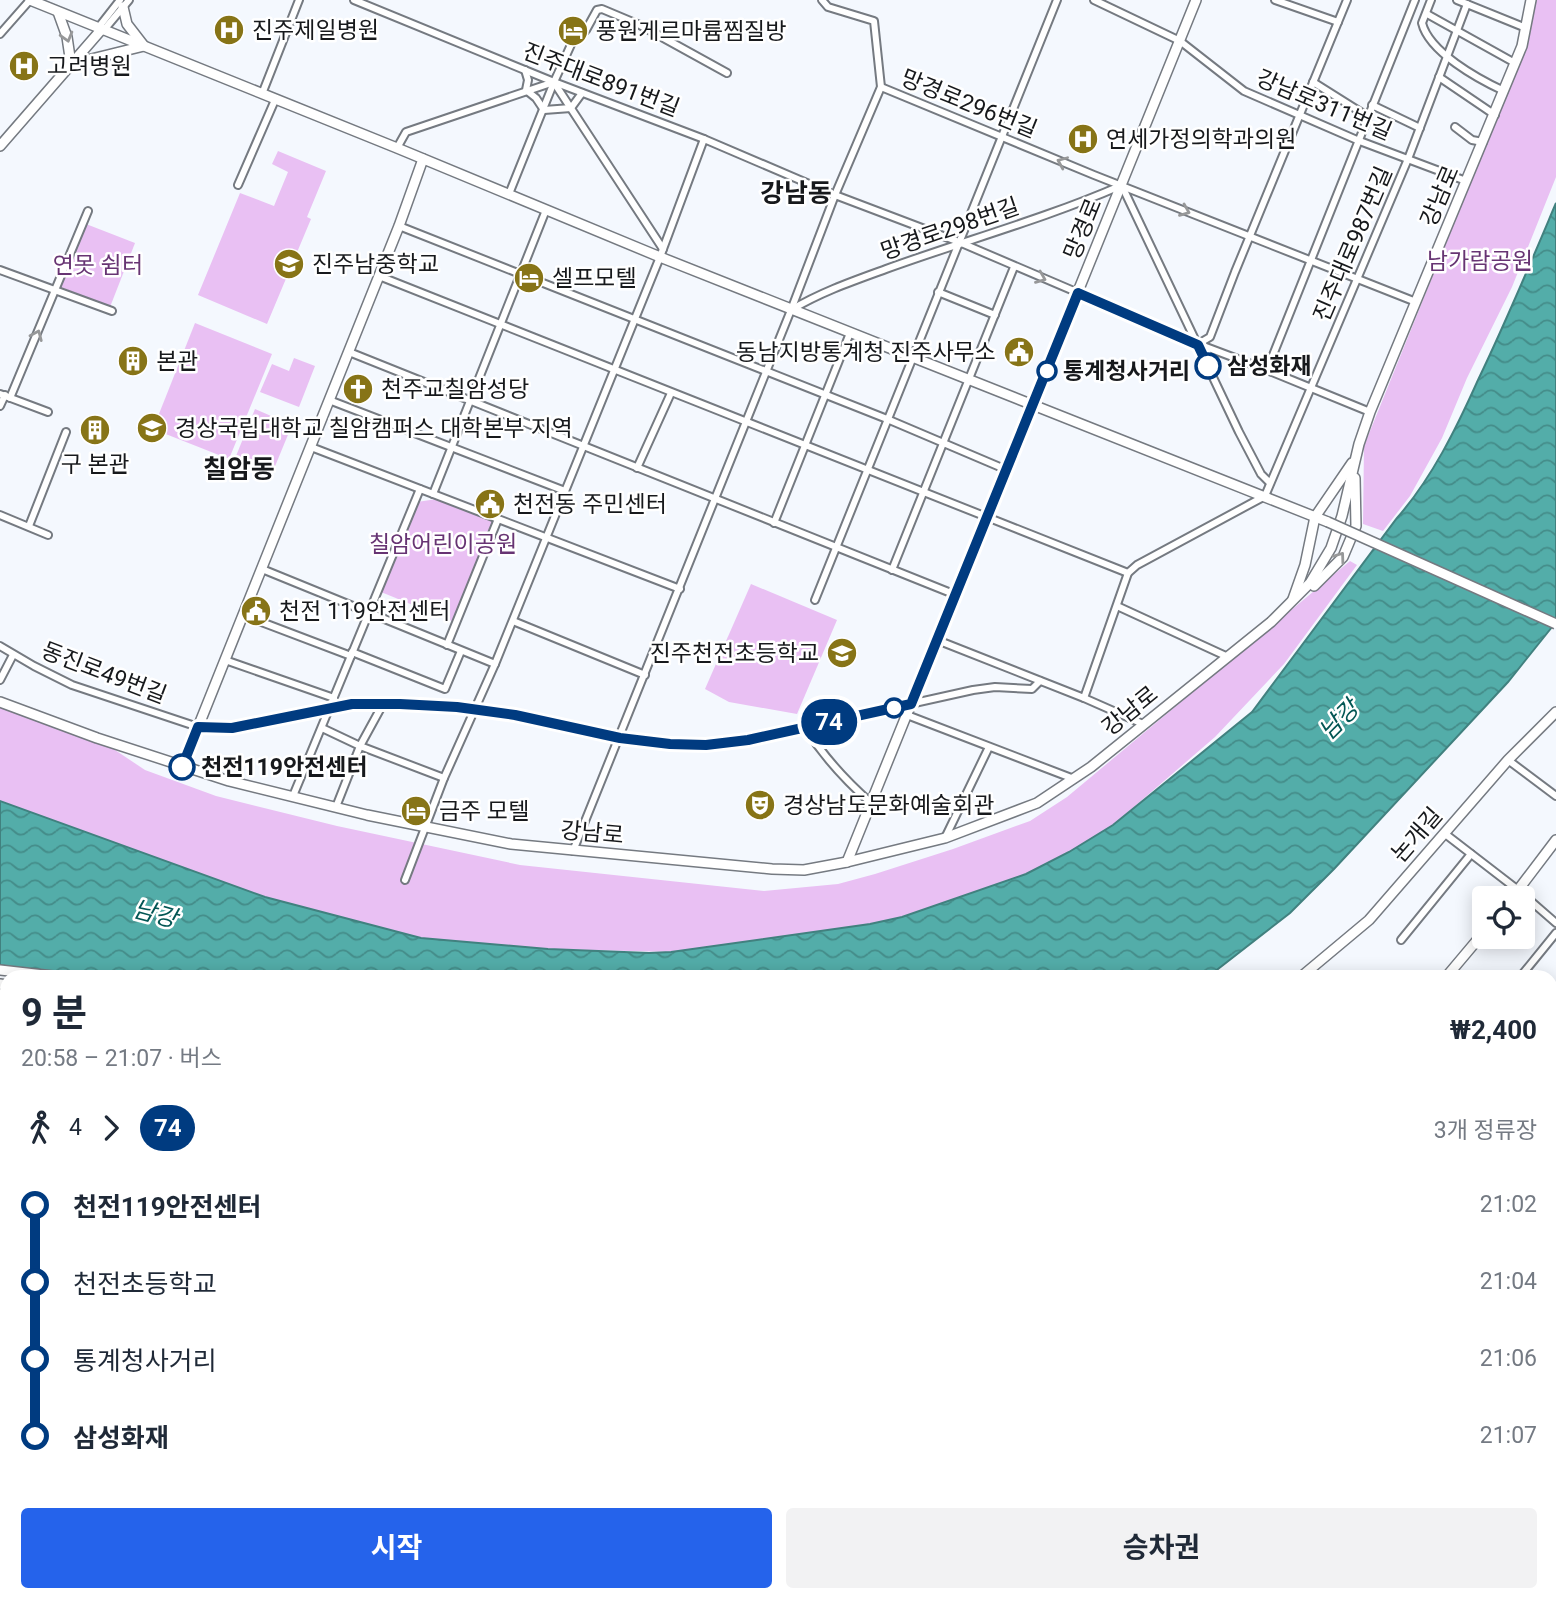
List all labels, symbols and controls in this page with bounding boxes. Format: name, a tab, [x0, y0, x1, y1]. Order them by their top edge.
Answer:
hospital icon: 진주제일병원	[212, 13, 246, 47]
hotel icon: 풍원게르마륨찜질방	[556, 14, 590, 48]
place label: 진주제일병원	[252, 17, 379, 44]
place label: 풍원게르마륨찜질방	[596, 18, 786, 45]
one-way arrow	[58, 31, 73, 43]
street label: 진주대로891번길	[519, 38, 683, 122]
hospital icon: 고려병원	[7, 49, 41, 83]
place label: 고려병원	[47, 53, 132, 80]
street label: 망경로296번길	[897, 64, 1041, 144]
street label: 강남로311번길	[1252, 64, 1396, 146]
hospital icon: 연세가정의학과의원	[1066, 122, 1100, 156]
place label: 연세가정의학과의원	[1106, 126, 1296, 153]
one-way arrow	[1057, 156, 1069, 170]
street label: 진주대로987번길	[1308, 162, 1398, 326]
street label: 강남로	[1415, 162, 1465, 230]
district label: 강남동	[760, 178, 832, 208]
street label: 망경로298번길	[877, 193, 1023, 265]
street label: 망경로	[1059, 195, 1107, 263]
one-way arrow	[1178, 203, 1190, 217]
school or university icon: 진주남중학교	[272, 247, 306, 281]
park label: 남가람공원	[1427, 248, 1533, 275]
place label: 진주남중학교	[312, 251, 439, 278]
park label: 연못 쉼터	[53, 252, 143, 279]
hotel icon: 셀프모텔	[512, 261, 546, 295]
place label: 셀프모텔	[552, 265, 637, 292]
one-way arrow	[1034, 269, 1046, 283]
one-way arrow	[29, 329, 43, 342]
public building icon: 동남지방통계청 진주사무소	[1002, 335, 1036, 369]
place label: 동남지방통계청 진주사무소	[736, 339, 996, 366]
building icon: 본관	[116, 344, 150, 378]
place label: 본관	[156, 348, 198, 375]
marker: 삼성화재	[1195, 353, 1221, 379]
place label: 삼성화재	[1227, 353, 1312, 380]
place label: 통계청사거리	[1063, 358, 1190, 385]
marker: 통계청사거리	[1037, 361, 1057, 381]
church icon: 천주교칠암성당	[341, 372, 375, 406]
place label: 천주교칠암성당	[381, 376, 529, 403]
school or university icon: 경상국립대학교 칠암캠퍼스 대학본부 지역	[135, 411, 169, 445]
building icon: 구 본관	[78, 413, 112, 447]
place label: 경상국립대학교 칠암캠퍼스 대학본부 지역	[175, 415, 573, 442]
place label: 구 본관	[60, 451, 130, 478]
district label: 칠암동	[203, 454, 275, 484]
public building icon: 천전동 주민센터	[473, 487, 507, 521]
place label: 천전동 주민센터	[513, 491, 667, 518]
park label: 칠암어린이공원	[369, 531, 517, 558]
one-way arrow	[1332, 553, 1344, 565]
public building icon: 천전 119안전센터	[239, 594, 273, 628]
place label: 천전 119안전센터	[279, 598, 450, 625]
school or university icon: 진주천전초등학교	[825, 636, 859, 670]
street label: 동진로49번길	[38, 637, 170, 709]
place label: 진주천전초등학교	[650, 640, 819, 667]
street label: 강남로	[1097, 681, 1163, 741]
water label: 남강	[1313, 692, 1367, 746]
unlabelled marker	[884, 698, 904, 718]
line badge: 74	[798, 699, 860, 745]
text: 74	[815, 708, 843, 736]
marker: 천전119안전센터	[169, 754, 195, 780]
place label: 천전119안전센터	[201, 754, 368, 781]
theatre icon: 경상남도문화예술회관	[743, 788, 777, 822]
place label: 경상남도문화예술회관	[783, 792, 995, 819]
hotel icon: 금주 모텔	[399, 794, 433, 828]
place label: 금주 모텔	[439, 798, 529, 825]
street label: 논개길	[1386, 802, 1448, 868]
street label: 강남로	[559, 817, 625, 849]
map controls	[1472, 886, 1535, 949]
button: locate	[1472, 886, 1535, 949]
water label: 남강	[130, 895, 183, 934]
text: 9 분	[21, 991, 87, 1035]
text: ₩2,400	[1450, 1015, 1537, 1045]
text: 20:58 – 21:07 · 버스	[21, 1045, 222, 1072]
icon: walk	[21, 1109, 59, 1147]
icon: forward	[92, 1109, 130, 1147]
text: 4	[69, 1114, 82, 1141]
text: 74	[154, 1114, 181, 1142]
text: 3개 정류장	[1434, 1117, 1537, 1144]
text: 21:02	[1480, 1191, 1537, 1218]
text: 천전119안전센터	[73, 1192, 261, 1222]
text: 21:04	[1480, 1268, 1537, 1295]
text: 천전초등학교	[73, 1269, 217, 1299]
text: 21:06	[1480, 1345, 1537, 1372]
text: 통계청사거리	[73, 1346, 217, 1376]
text: 21:07	[1480, 1422, 1537, 1449]
text: 삼성화재	[73, 1423, 169, 1453]
button: 시작	[21, 1508, 772, 1588]
button: 승차권	[786, 1508, 1537, 1588]

